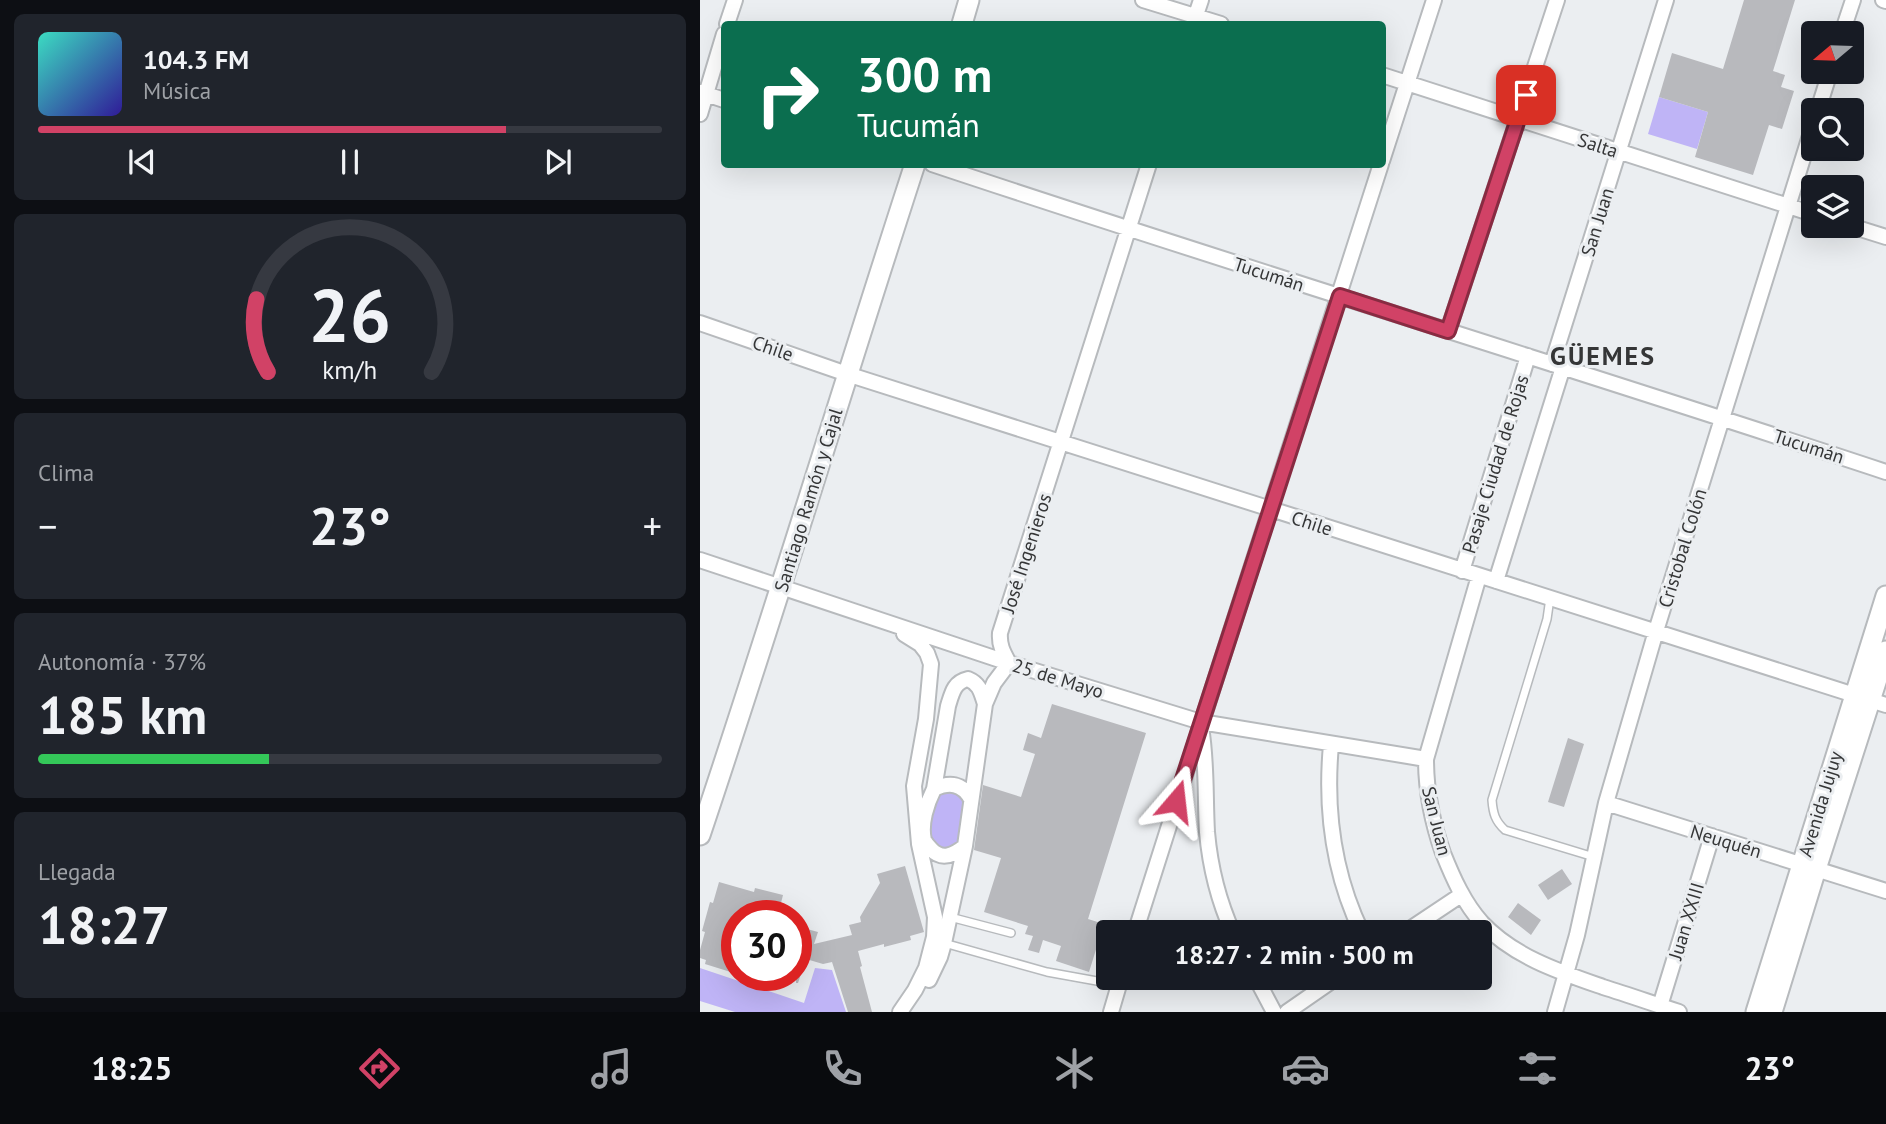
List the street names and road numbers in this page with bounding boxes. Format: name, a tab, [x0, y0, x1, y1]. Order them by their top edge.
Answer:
street label: Salta	[1575, 127, 1621, 163]
street label: San Juan	[1575, 185, 1619, 259]
street label: Tucumán	[1231, 251, 1307, 297]
street label: Chile	[749, 330, 797, 366]
street label: Pasaje Ciudad de Rojas	[1456, 372, 1534, 556]
street label: Santiago Ramón y Cajal	[769, 405, 848, 595]
street label: Tucumán	[1771, 423, 1847, 469]
street label: Cristobal Colón	[1653, 486, 1711, 610]
street label: José Ingenieros	[995, 490, 1057, 617]
street label: Chile	[1289, 505, 1335, 541]
street label: 25 de Mayo	[1010, 653, 1106, 703]
street label: Avenida Jujuy	[1793, 748, 1847, 860]
street label: San Juan	[1417, 784, 1457, 858]
street label: Neuquén	[1688, 819, 1764, 863]
street label: Juan XXIII	[1663, 879, 1709, 964]

